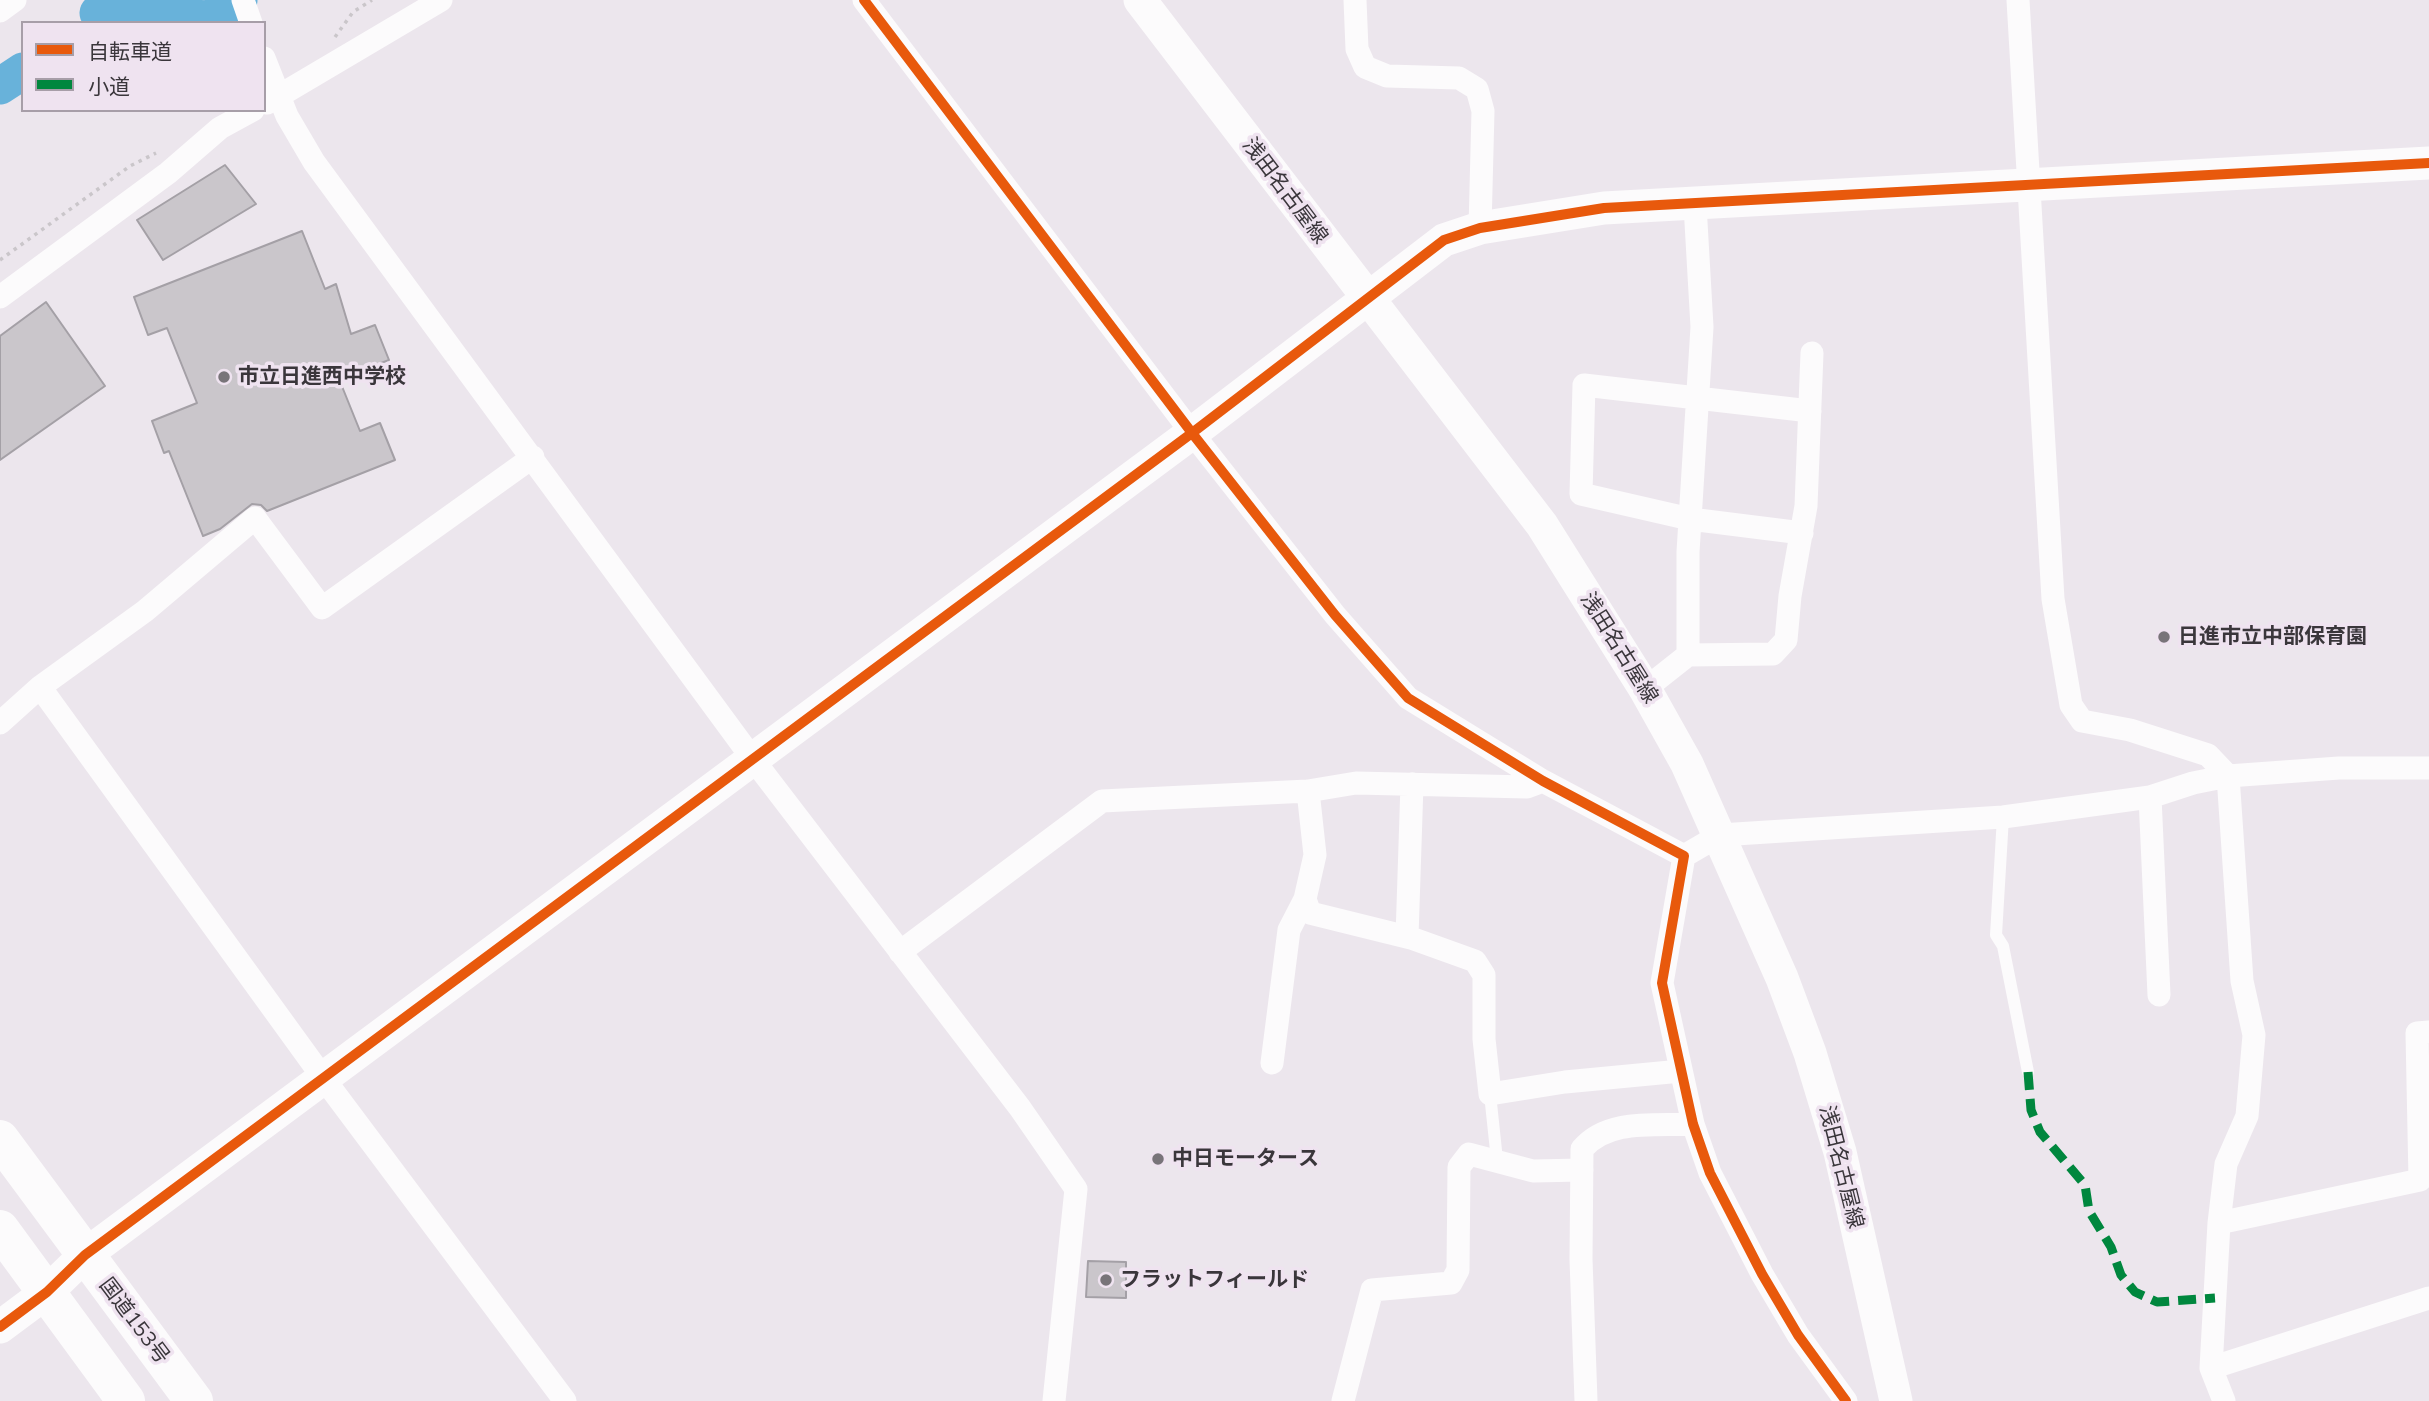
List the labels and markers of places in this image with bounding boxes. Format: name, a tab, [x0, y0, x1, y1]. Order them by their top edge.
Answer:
place label: 市立日進西中学校	[238, 364, 406, 390]
marker: 市立日進西中学校	[216, 369, 232, 385]
place label: 日進市立中部保育園	[2178, 624, 2367, 650]
marker: 日進市立中部保育園	[2156, 629, 2172, 645]
place label: 中日モータース	[1172, 1146, 1319, 1172]
marker: 中日モータース	[1150, 1151, 1166, 1167]
place label: フラットフィールド	[1120, 1267, 1309, 1293]
marker: フラットフィールド	[1098, 1272, 1114, 1288]

